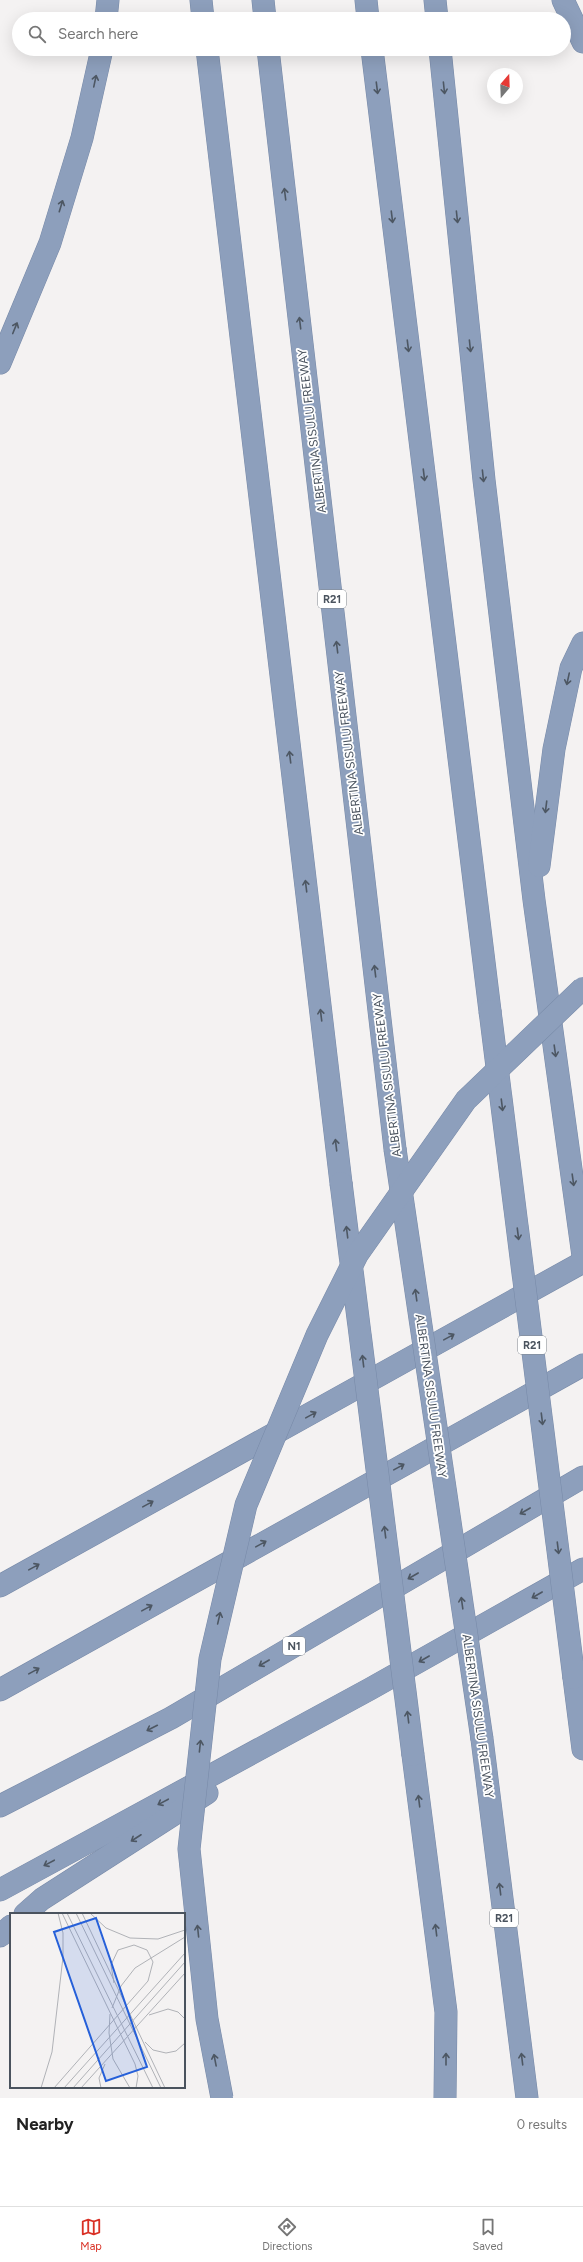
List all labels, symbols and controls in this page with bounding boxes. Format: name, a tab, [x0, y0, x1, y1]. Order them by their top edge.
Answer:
search box	[12, 12, 571, 56]
icon: search	[26, 23, 48, 45]
text: Search here	[58, 25, 138, 43]
north arrow	[487, 68, 523, 104]
one-way arrow	[91, 74, 99, 87]
one-way arrow	[373, 81, 380, 94]
one-way arrow	[440, 81, 447, 94]
one-way arrow	[281, 188, 289, 201]
one-way arrow	[58, 200, 65, 213]
one-way arrow	[389, 210, 396, 223]
one-way arrow	[453, 210, 461, 223]
one-way arrow	[296, 317, 304, 330]
one-way arrow	[12, 322, 20, 334]
one-way arrow	[404, 339, 412, 352]
one-way arrow	[466, 339, 474, 352]
street label: ALBERTINA SISULU FREEWAY	[295, 347, 329, 514]
one-way arrow	[420, 468, 428, 481]
one-way arrow	[480, 469, 487, 482]
road number: R21	[318, 590, 346, 608]
one-way arrow	[333, 641, 341, 654]
street label: ALBERTINA SISULU FREEWAY	[332, 669, 366, 836]
one-way arrow	[564, 672, 572, 685]
one-way arrow	[287, 751, 294, 764]
one-way arrow	[542, 800, 550, 813]
one-way arrow	[302, 880, 310, 893]
one-way arrow	[371, 965, 378, 978]
street label: ALBERTINA SISULU FREEWAY	[370, 991, 404, 1158]
one-way arrow	[317, 1009, 325, 1022]
one-way arrow	[551, 1044, 559, 1057]
one-way arrow	[498, 1098, 506, 1111]
one-way arrow	[332, 1138, 340, 1151]
one-way arrow	[569, 1173, 577, 1186]
one-way arrow	[343, 1226, 351, 1239]
one-way arrow	[515, 1227, 522, 1240]
one-way arrow	[412, 1289, 420, 1302]
street label: ALBERTINA SISULU FREEWAY	[413, 1313, 450, 1480]
one-way arrow	[443, 1333, 455, 1341]
road number: R21	[518, 1336, 546, 1354]
one-way arrow	[359, 1355, 367, 1368]
one-way arrow	[305, 1410, 317, 1418]
one-way arrow	[538, 1412, 545, 1425]
one-way arrow	[393, 1463, 405, 1471]
one-way arrow	[142, 1500, 154, 1508]
one-way arrow	[519, 1507, 531, 1515]
one-way arrow	[381, 1526, 389, 1539]
one-way arrow	[255, 1540, 267, 1548]
one-way arrow	[554, 1541, 562, 1554]
one-way arrow	[28, 1563, 40, 1570]
one-way arrow	[407, 1573, 419, 1581]
one-way arrow	[531, 1592, 543, 1599]
one-way arrow	[458, 1597, 466, 1610]
one-way arrow	[141, 1603, 153, 1611]
one-way arrow	[216, 1611, 224, 1624]
street label: ALBERTINA SISULU FREEWAY	[460, 1633, 497, 1800]
road number: N1	[283, 1637, 305, 1655]
one-way arrow	[418, 1656, 430, 1663]
one-way arrow	[258, 1660, 270, 1668]
one-way arrow	[28, 1667, 40, 1675]
one-way arrow	[405, 1710, 412, 1723]
one-way arrow	[146, 1725, 158, 1732]
one-way arrow	[196, 1740, 204, 1753]
one-way arrow	[415, 1795, 423, 1808]
one-way arrow	[157, 1798, 169, 1806]
one-way arrow	[130, 1835, 142, 1843]
one-way arrow	[43, 1860, 55, 1868]
one-way arrow	[497, 1883, 504, 1896]
road number: R21	[490, 1909, 518, 1927]
inset map	[10, 1913, 185, 2088]
one-way arrow	[432, 1924, 440, 1937]
one-way arrow	[194, 1925, 201, 1938]
one-way arrow	[442, 2053, 450, 2066]
one-way arrow	[518, 2053, 526, 2066]
one-way arrow	[210, 2054, 218, 2067]
text: Nearby	[16, 2114, 74, 2134]
text: 0 results	[517, 2117, 567, 2132]
tab: Map	[80, 2216, 102, 2253]
tab: Directions	[262, 2216, 312, 2253]
tab: Saved	[473, 2216, 503, 2253]

